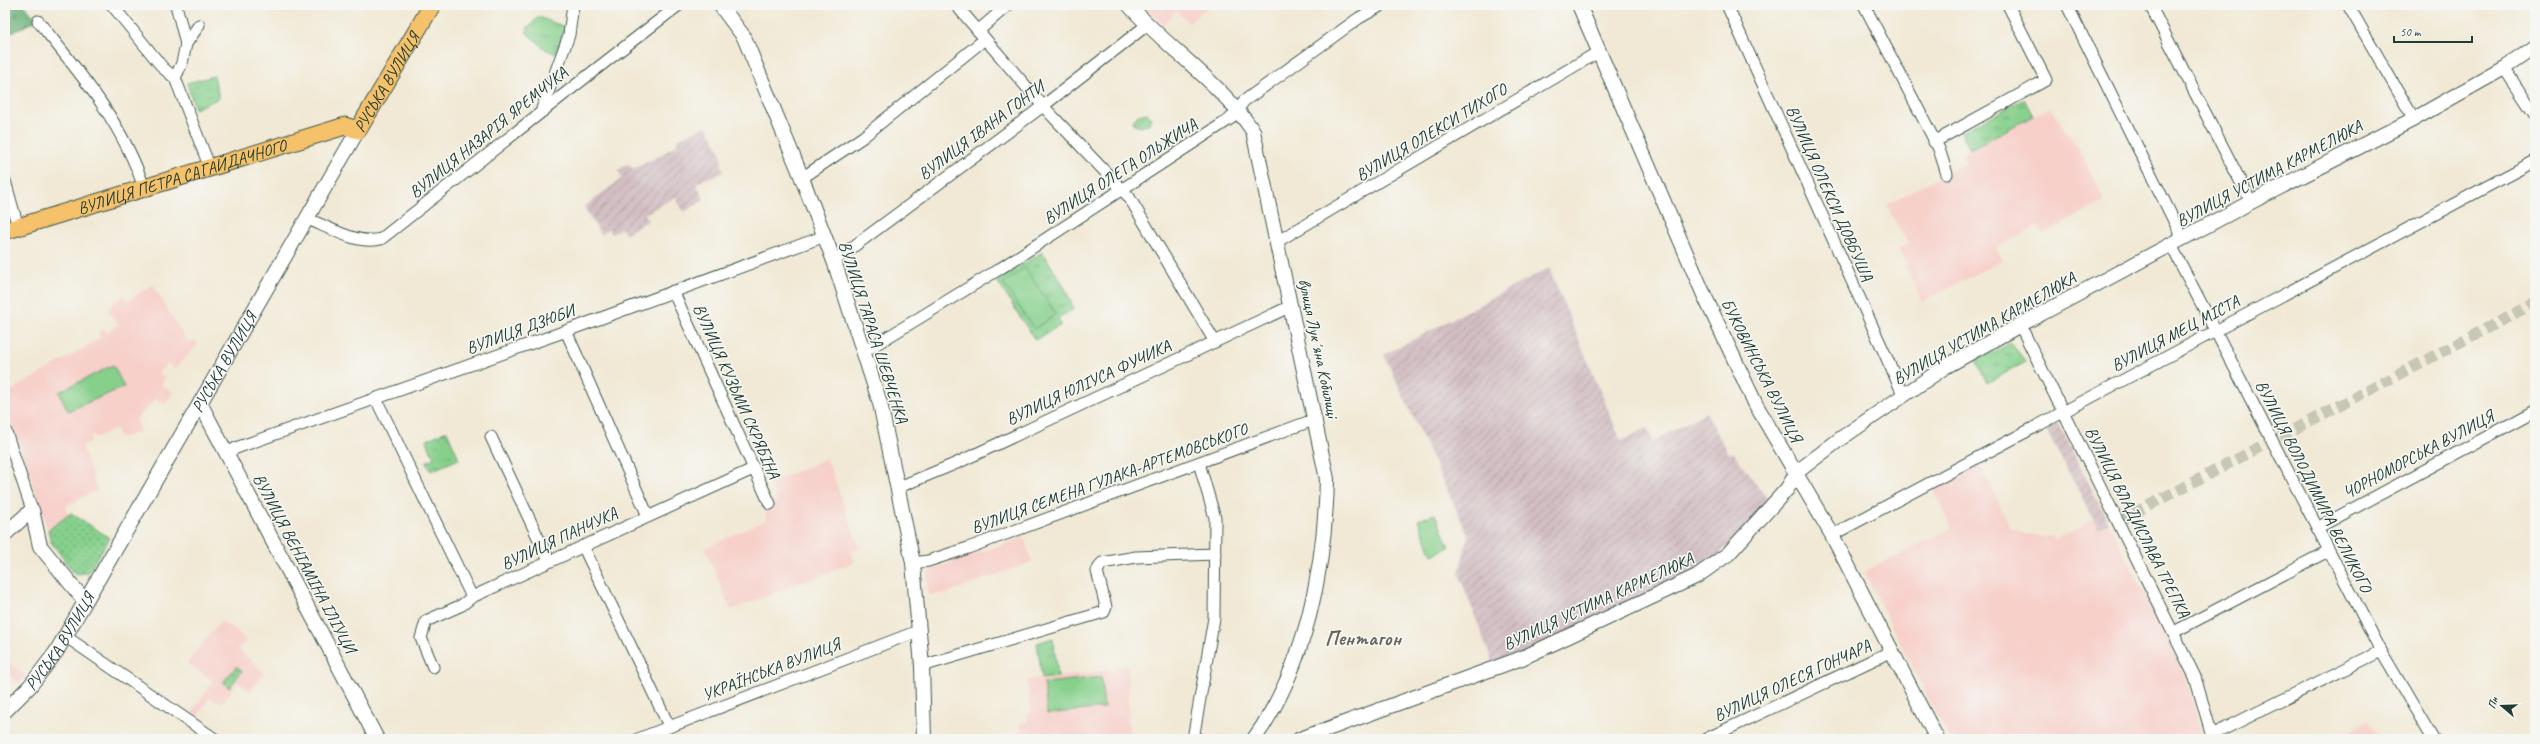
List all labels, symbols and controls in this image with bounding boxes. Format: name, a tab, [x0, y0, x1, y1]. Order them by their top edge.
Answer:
scale bar	[2394, 18, 2472, 44]
text: 50 m	[2400, 24, 2422, 40]
street label: РУСЬКА ВУЛИЦЯ	[349, 27, 425, 136]
street label: ВУЛИЦЯ НАЗАРІЯ ЯРЕМЧУКА	[405, 62, 572, 203]
street label: ВУЛИЦЯ ІВАНА ГОНТИ	[914, 74, 1051, 185]
street label: ВУЛИЦЯ ОЛЕКСИ ТИХОГО	[1352, 78, 1512, 186]
street label: ВУЛИЦЯ ОЛЕКСИ ДОВБУША	[1781, 102, 1878, 285]
street label: ВУЛИЦЯ ОЛЕГА ОЛЬЖИЧА	[1039, 114, 1201, 229]
street label: ВУЛИЦЯ УСТИМА КАРМЕЛЮКА	[2173, 115, 2367, 231]
street label: ВУЛИЦЯ ПЕТРА САГАЙДАЧНОГО	[75, 134, 290, 219]
street label: ВУЛИЦЯ ТАРАСА ШЕВЧЕНКА	[834, 238, 913, 426]
street label: ВУЛИЦЯ УСТИМА КАРМЕЛЮКА	[1889, 267, 2081, 389]
street label: вулиця Лукʼяна Кобилиці	[1294, 277, 1344, 421]
street label: ВУЛИЦЯ МЕЦ МІСТА	[2108, 290, 2244, 376]
street label: БУКОВИНСЬКА ВУЛИЦЯ	[1716, 295, 1808, 448]
street label: ВУЛИЦЯ ДЗЮБИ	[463, 299, 579, 359]
street label: ВУЛИЦЯ КУЗЬМИ СКРЯБІНА	[689, 301, 785, 483]
street label: РУСЬКА ВУЛИЦЯ	[187, 307, 262, 416]
street label: ВУЛИЦЯ ЮЛІУСА ФУЧИКА	[1003, 335, 1174, 430]
street label: ВУЛИЦЯ ВОЛОДИМИРА ВЕЛИКОГО	[2251, 377, 2377, 597]
street label: ЧОРНОМОРСЬКА ВУЛИЦЯ	[2339, 405, 2500, 503]
street label: ВУЛИЦЯ СЕМЕНА ГУЛАКА-АРТЕМОВСЬКОГО	[968, 418, 1251, 538]
street label: ВУЛИЦЯ ВЛАДИСЛАВА ТРЕПКА	[2080, 423, 2195, 622]
street label: ВУЛИЦЯ ВЕНІАМІНА ІЛІУЦИ	[248, 470, 362, 659]
street label: ВУЛИЦЯ ПАНЧУКА	[498, 502, 621, 575]
street label: ВУЛИЦЯ УСТИМА КАРМЕЛЮКА	[1500, 548, 1698, 655]
street label: РУСЬКА ВУЛИЦЯ	[21, 587, 100, 695]
district label: Пентагон	[1325, 625, 1403, 651]
street label: УКРАЇНСЬКА ВУЛИЦЯ	[699, 633, 846, 705]
street label: ВУЛИЦЯ ОЛЕСЯ ГОНЧАРА	[1710, 635, 1875, 726]
north arrow	[2482, 686, 2522, 726]
text: Пн	[2484, 694, 2501, 710]

